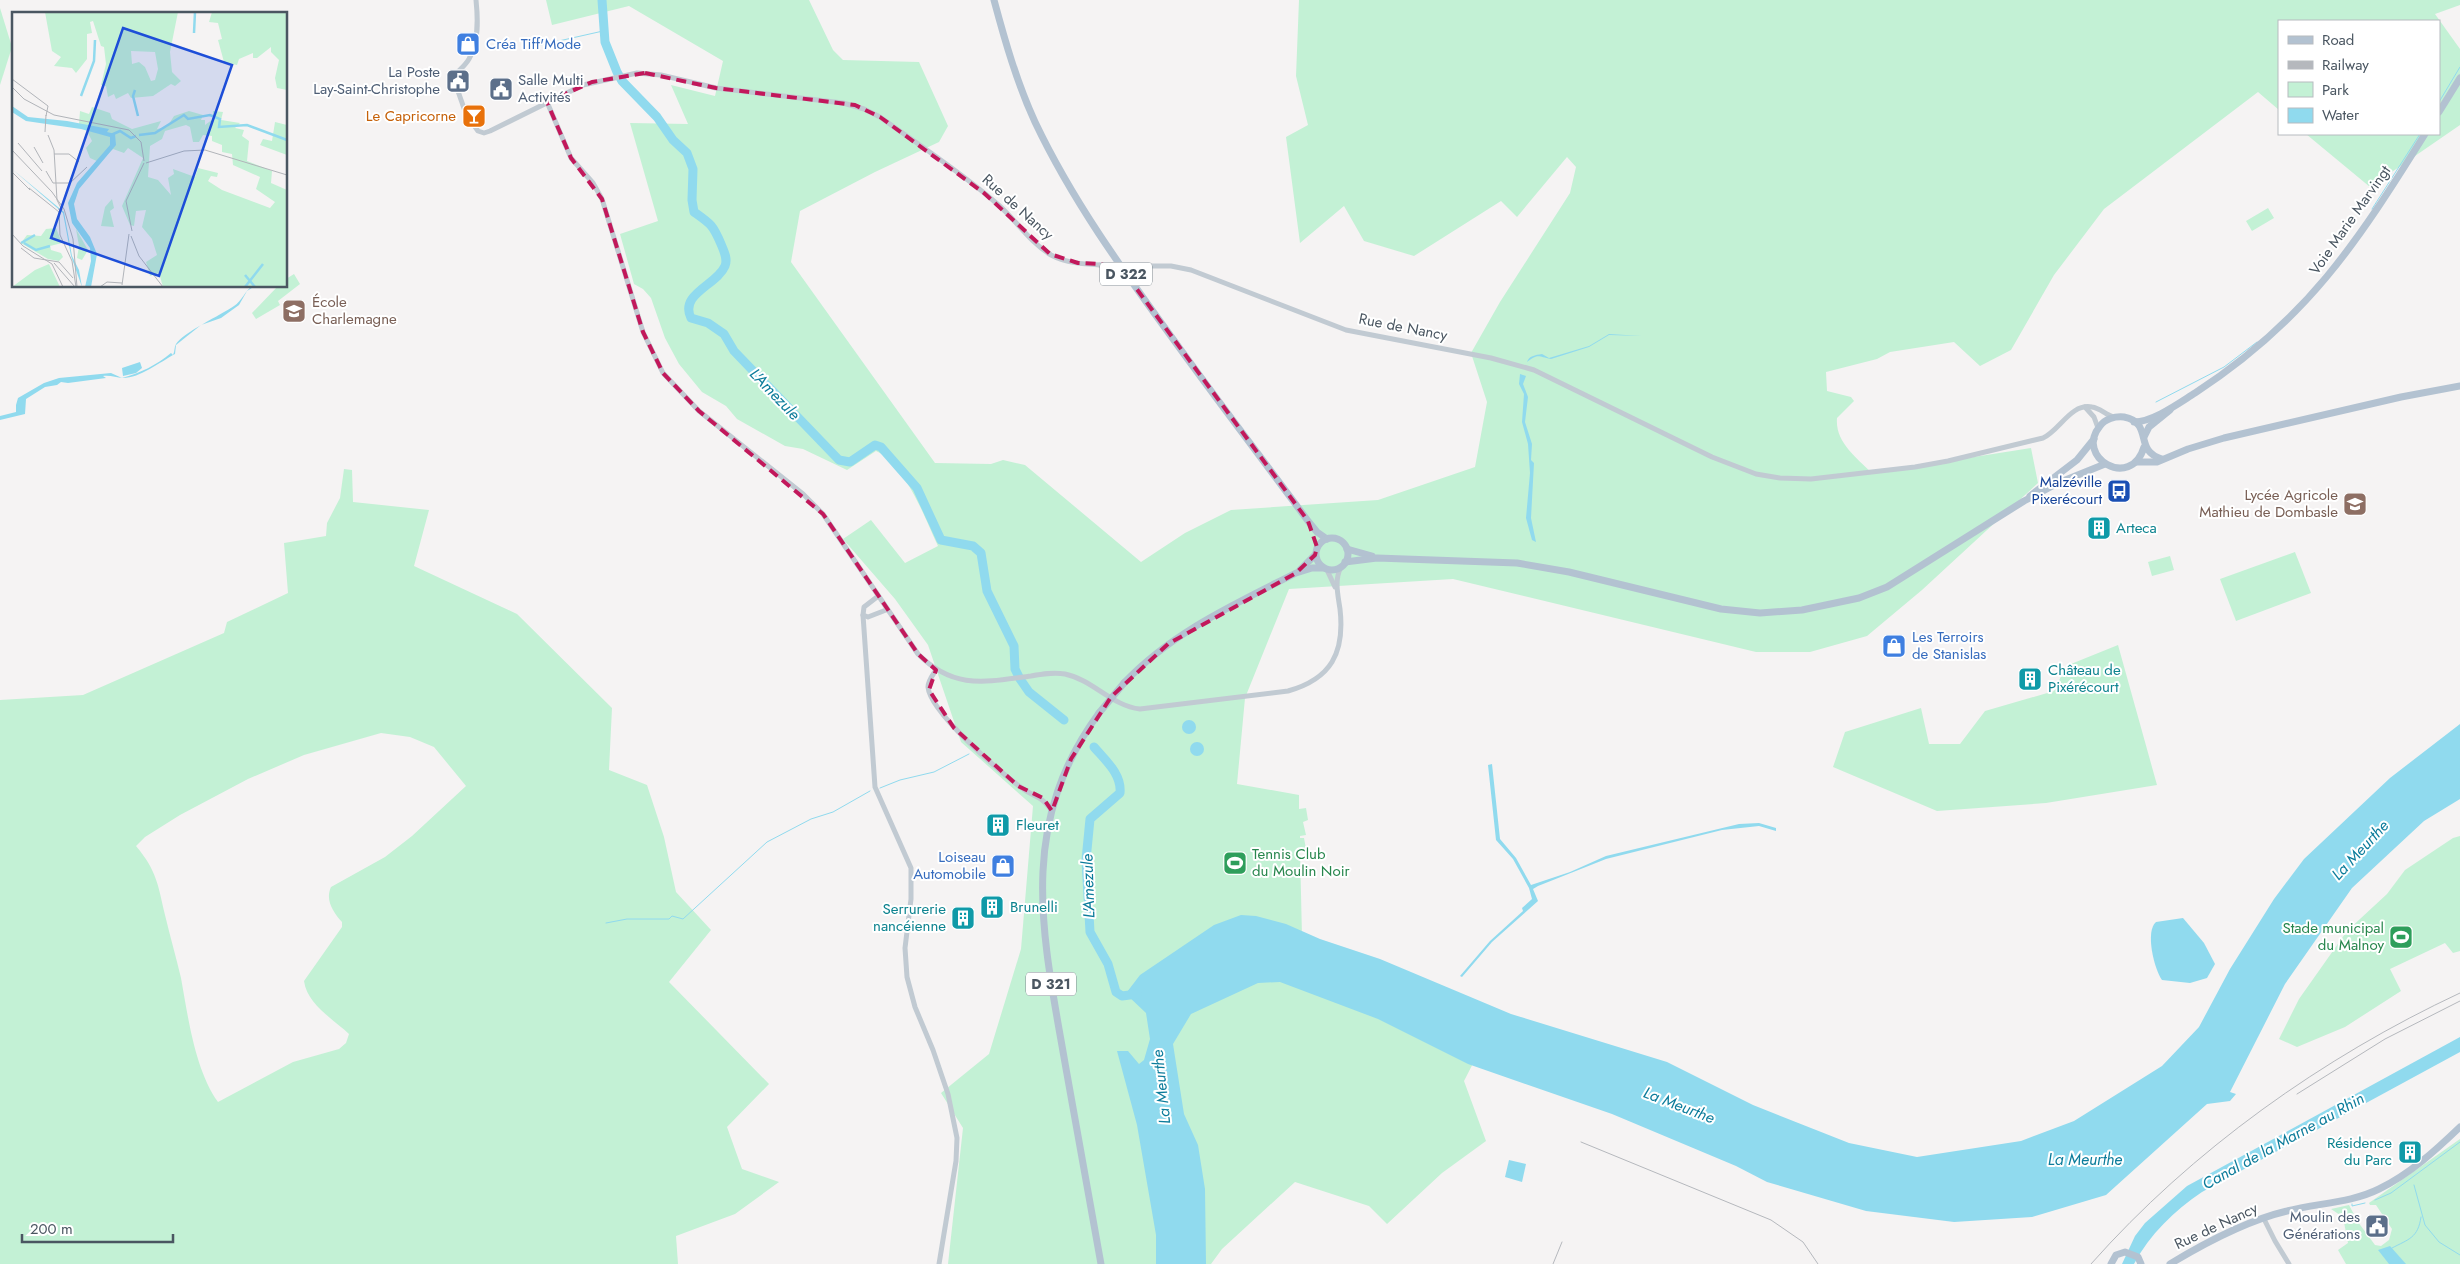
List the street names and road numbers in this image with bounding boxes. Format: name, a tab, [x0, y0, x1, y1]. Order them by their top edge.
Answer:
street label: Voie Marie Marvingt	[2304, 160, 2396, 279]
street label: Rue de Nancy	[977, 169, 1059, 245]
road number: D 322	[1100, 262, 1152, 286]
street label: Rue de Nancy	[1357, 308, 1450, 346]
road number: D 321	[1026, 972, 1076, 996]
street label: Rue de Nancy	[2171, 1197, 2262, 1255]

